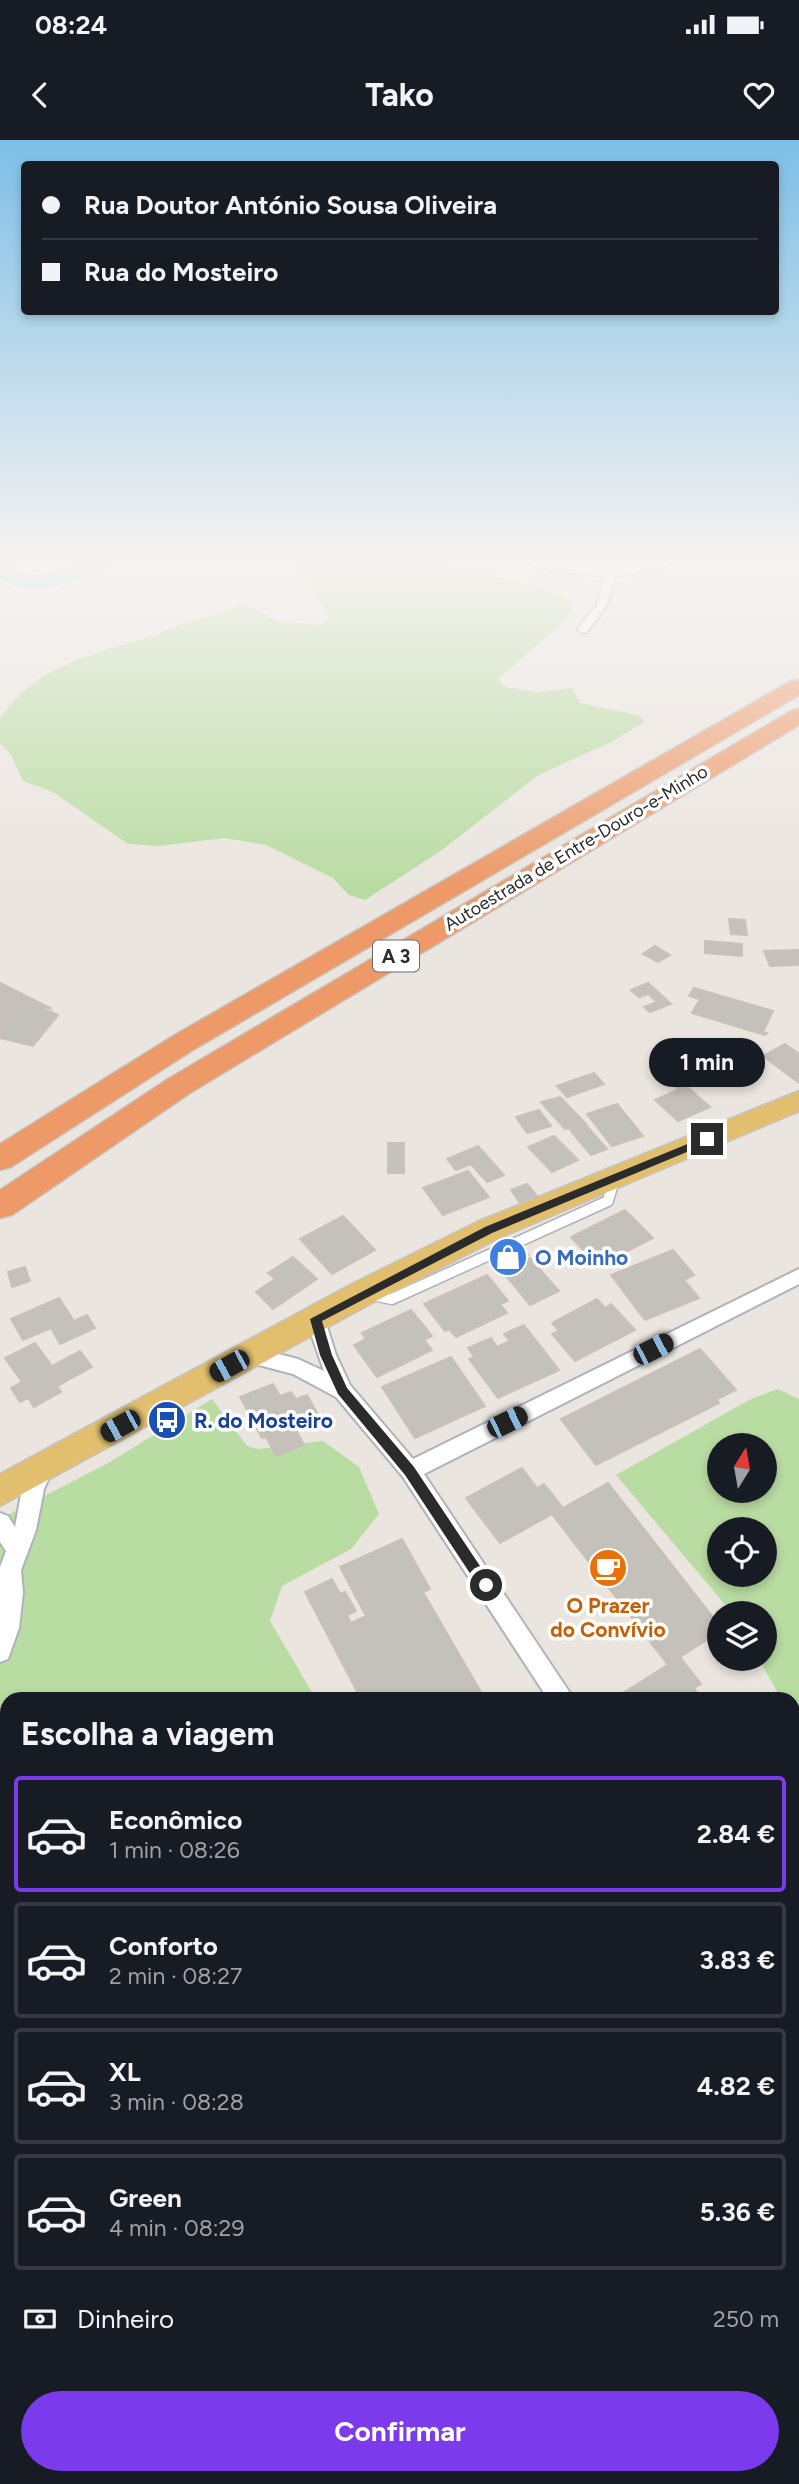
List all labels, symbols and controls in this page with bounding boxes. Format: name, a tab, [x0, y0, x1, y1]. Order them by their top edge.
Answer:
text: 08:24	[35, 9, 107, 41]
icon: back	[21, 76, 59, 114]
text: Tako	[365, 76, 434, 114]
icon: heart	[740, 76, 778, 114]
text: Rua Doutor António Sousa Oliveira	[84, 189, 497, 221]
text: Rua do Mosteiro	[84, 256, 278, 288]
street label: Autoestrada de Entre-Douro-e-Minho	[440, 760, 712, 936]
road number: A 3	[373, 940, 419, 972]
callout: 1 min	[649, 1038, 765, 1086]
text: 1 min	[680, 1048, 734, 1076]
route end	[691, 1123, 723, 1155]
shop icon: O Moinho	[487, 1236, 529, 1278]
place label: O Moinho	[535, 1245, 628, 1270]
car	[630, 1330, 677, 1368]
car	[206, 1347, 253, 1385]
bus stop icon: R. do Mosteiro	[146, 1399, 188, 1441]
car	[484, 1403, 531, 1441]
car	[97, 1407, 144, 1445]
place label: R. do Mosteiro	[194, 1408, 333, 1433]
north arrow	[707, 1433, 777, 1503]
map controls	[707, 1433, 777, 1671]
button: locate	[707, 1517, 777, 1587]
cafe icon: O Prazer do Convívio	[587, 1547, 629, 1589]
route start	[470, 1569, 502, 1601]
place label: O Prazer do Convívio	[550, 1593, 666, 1642]
button: layers	[707, 1601, 777, 1671]
text: Escolha a viagem	[21, 1715, 274, 1753]
icon: car	[25, 1803, 88, 1866]
text: Econômico	[109, 1804, 242, 1836]
text: 2.84 €	[697, 1818, 775, 1850]
text: 1 min · 08:26	[109, 1836, 240, 1864]
icon: car	[25, 1929, 88, 1992]
text: Conforto	[109, 1930, 218, 1962]
text: 3.83 €	[699, 1944, 775, 1976]
text: 2 min · 08:27	[109, 1962, 242, 1990]
icon: car	[25, 2055, 88, 2118]
text: XL	[109, 2056, 141, 2088]
text: 4.82 €	[697, 2070, 775, 2102]
text: 3 min · 08:28	[109, 2088, 244, 2116]
icon: car	[25, 2181, 88, 2244]
text: Green	[109, 2182, 182, 2214]
text: 5.36 €	[700, 2196, 775, 2228]
text: 4 min · 08:29	[109, 2214, 244, 2242]
icon: cash	[21, 2300, 59, 2338]
text: Dinheiro	[77, 2303, 174, 2335]
text: 250 m	[713, 2305, 779, 2333]
button: Confirmar	[21, 2391, 779, 2471]

